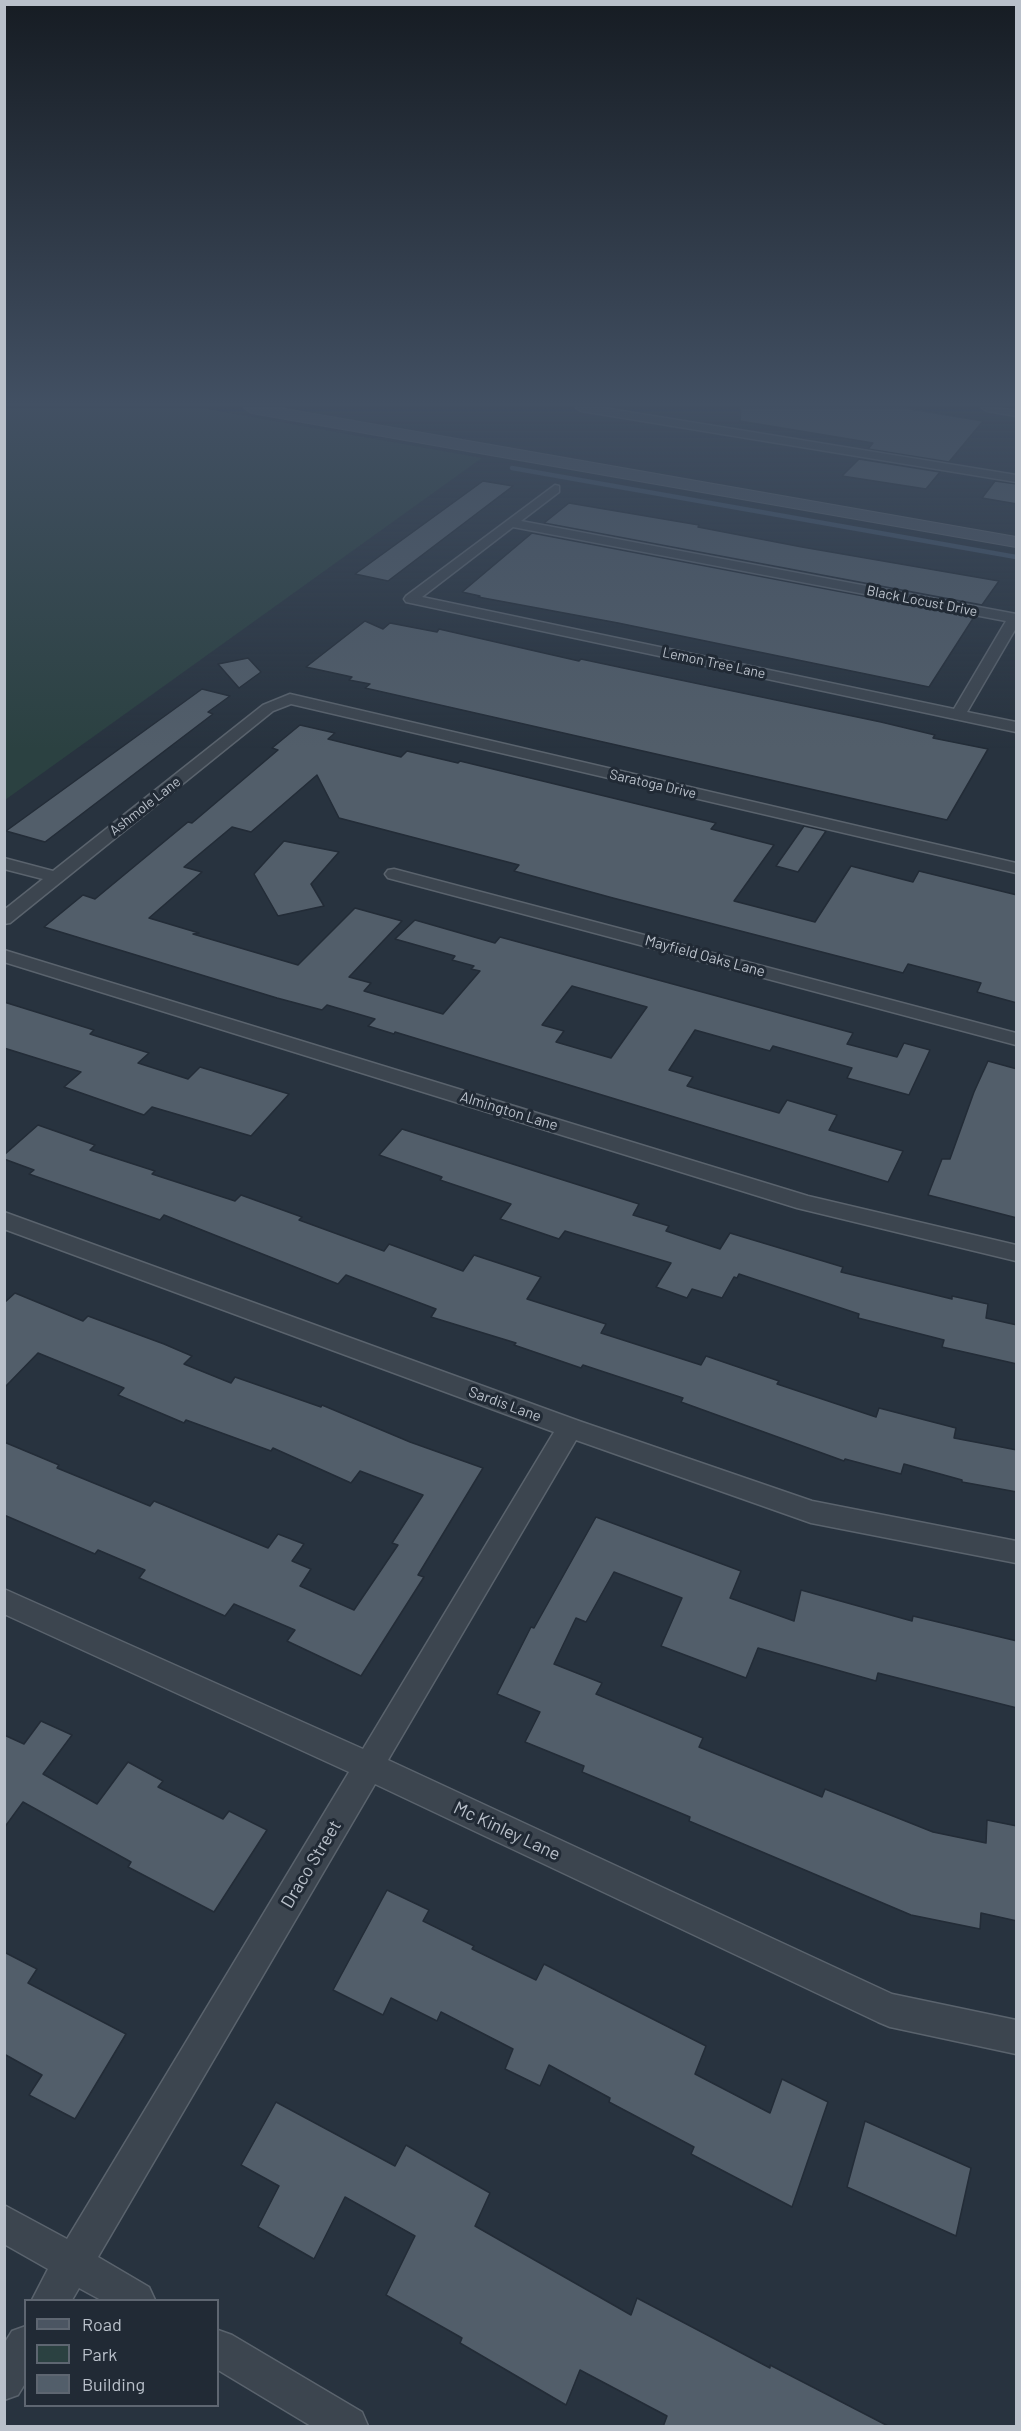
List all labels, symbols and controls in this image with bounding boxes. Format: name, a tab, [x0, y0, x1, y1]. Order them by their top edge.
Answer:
street label: Black Locust Drive	[865, 582, 979, 620]
street label: Lemon Tree Lane	[661, 644, 767, 682]
street label: Saratoga Drive	[608, 766, 698, 802]
street label: Ashmole Lane	[106, 773, 184, 839]
street label: Mayfield Oaks Lane	[643, 931, 767, 981]
street label: Almington Lane	[458, 1088, 560, 1134]
street label: Sardis Lane	[466, 1383, 544, 1425]
street label: Mc Kinley Lane	[450, 1797, 564, 1865]
street label: Draco Street	[276, 1816, 346, 1912]
legend	[24, 2299, 219, 2407]
text: Road	[82, 2313, 122, 2335]
text: Park	[82, 2343, 117, 2365]
text: Building	[82, 2373, 145, 2395]

